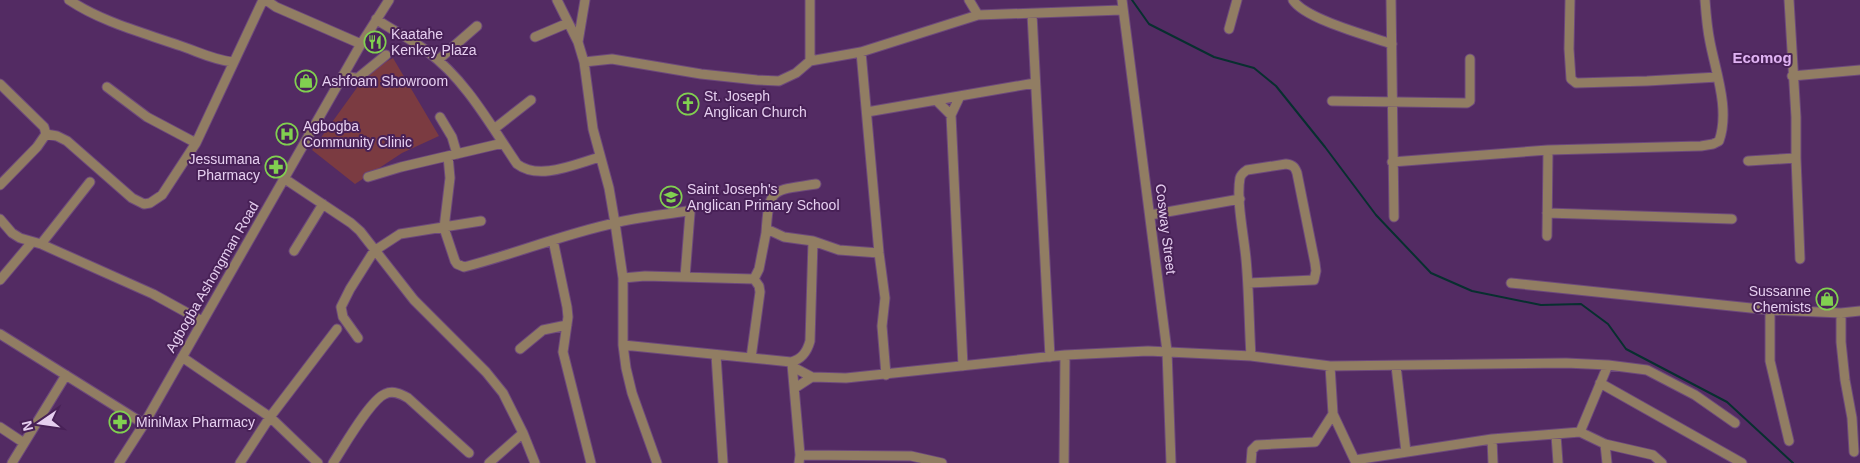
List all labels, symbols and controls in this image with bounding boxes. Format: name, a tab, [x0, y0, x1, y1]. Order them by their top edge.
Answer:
place label: Kaatahe Kenkey Plaza	[391, 26, 477, 58]
restaurant icon: Kaatahe Kenkey Plaza	[363, 30, 387, 54]
district label: Ecomog	[1732, 49, 1792, 66]
shop icon: Ashfoam Showroom	[294, 69, 318, 93]
place label: Ashfoam Showroom	[322, 73, 448, 89]
place label: St. Joseph Anglican Church	[704, 88, 807, 120]
church icon: St. Joseph Anglican Church	[676, 92, 700, 116]
place label: Agbogba Community Clinic	[303, 118, 412, 150]
hospital icon: Agbogba Community Clinic	[275, 122, 299, 146]
place label: Jessumana Pharmacy	[188, 151, 260, 183]
pharmacy icon: Jessumana Pharmacy	[264, 155, 288, 179]
place label: Saint Joseph's Anglican Primary School	[687, 181, 840, 213]
street label: Cosway Street	[1153, 183, 1180, 275]
school or university icon: Saint Joseph's Anglican Primary School	[659, 185, 683, 209]
street label: Agbogba Ashongman Road	[162, 199, 262, 355]
place label: Sussanne Chemists	[1749, 283, 1811, 315]
shop icon: Sussanne Chemists	[1815, 287, 1839, 311]
north arrow	[15, 398, 65, 448]
pharmacy icon: MiniMax Pharmacy	[108, 410, 132, 434]
place label: MiniMax Pharmacy	[136, 414, 255, 430]
text: N	[18, 419, 36, 433]

